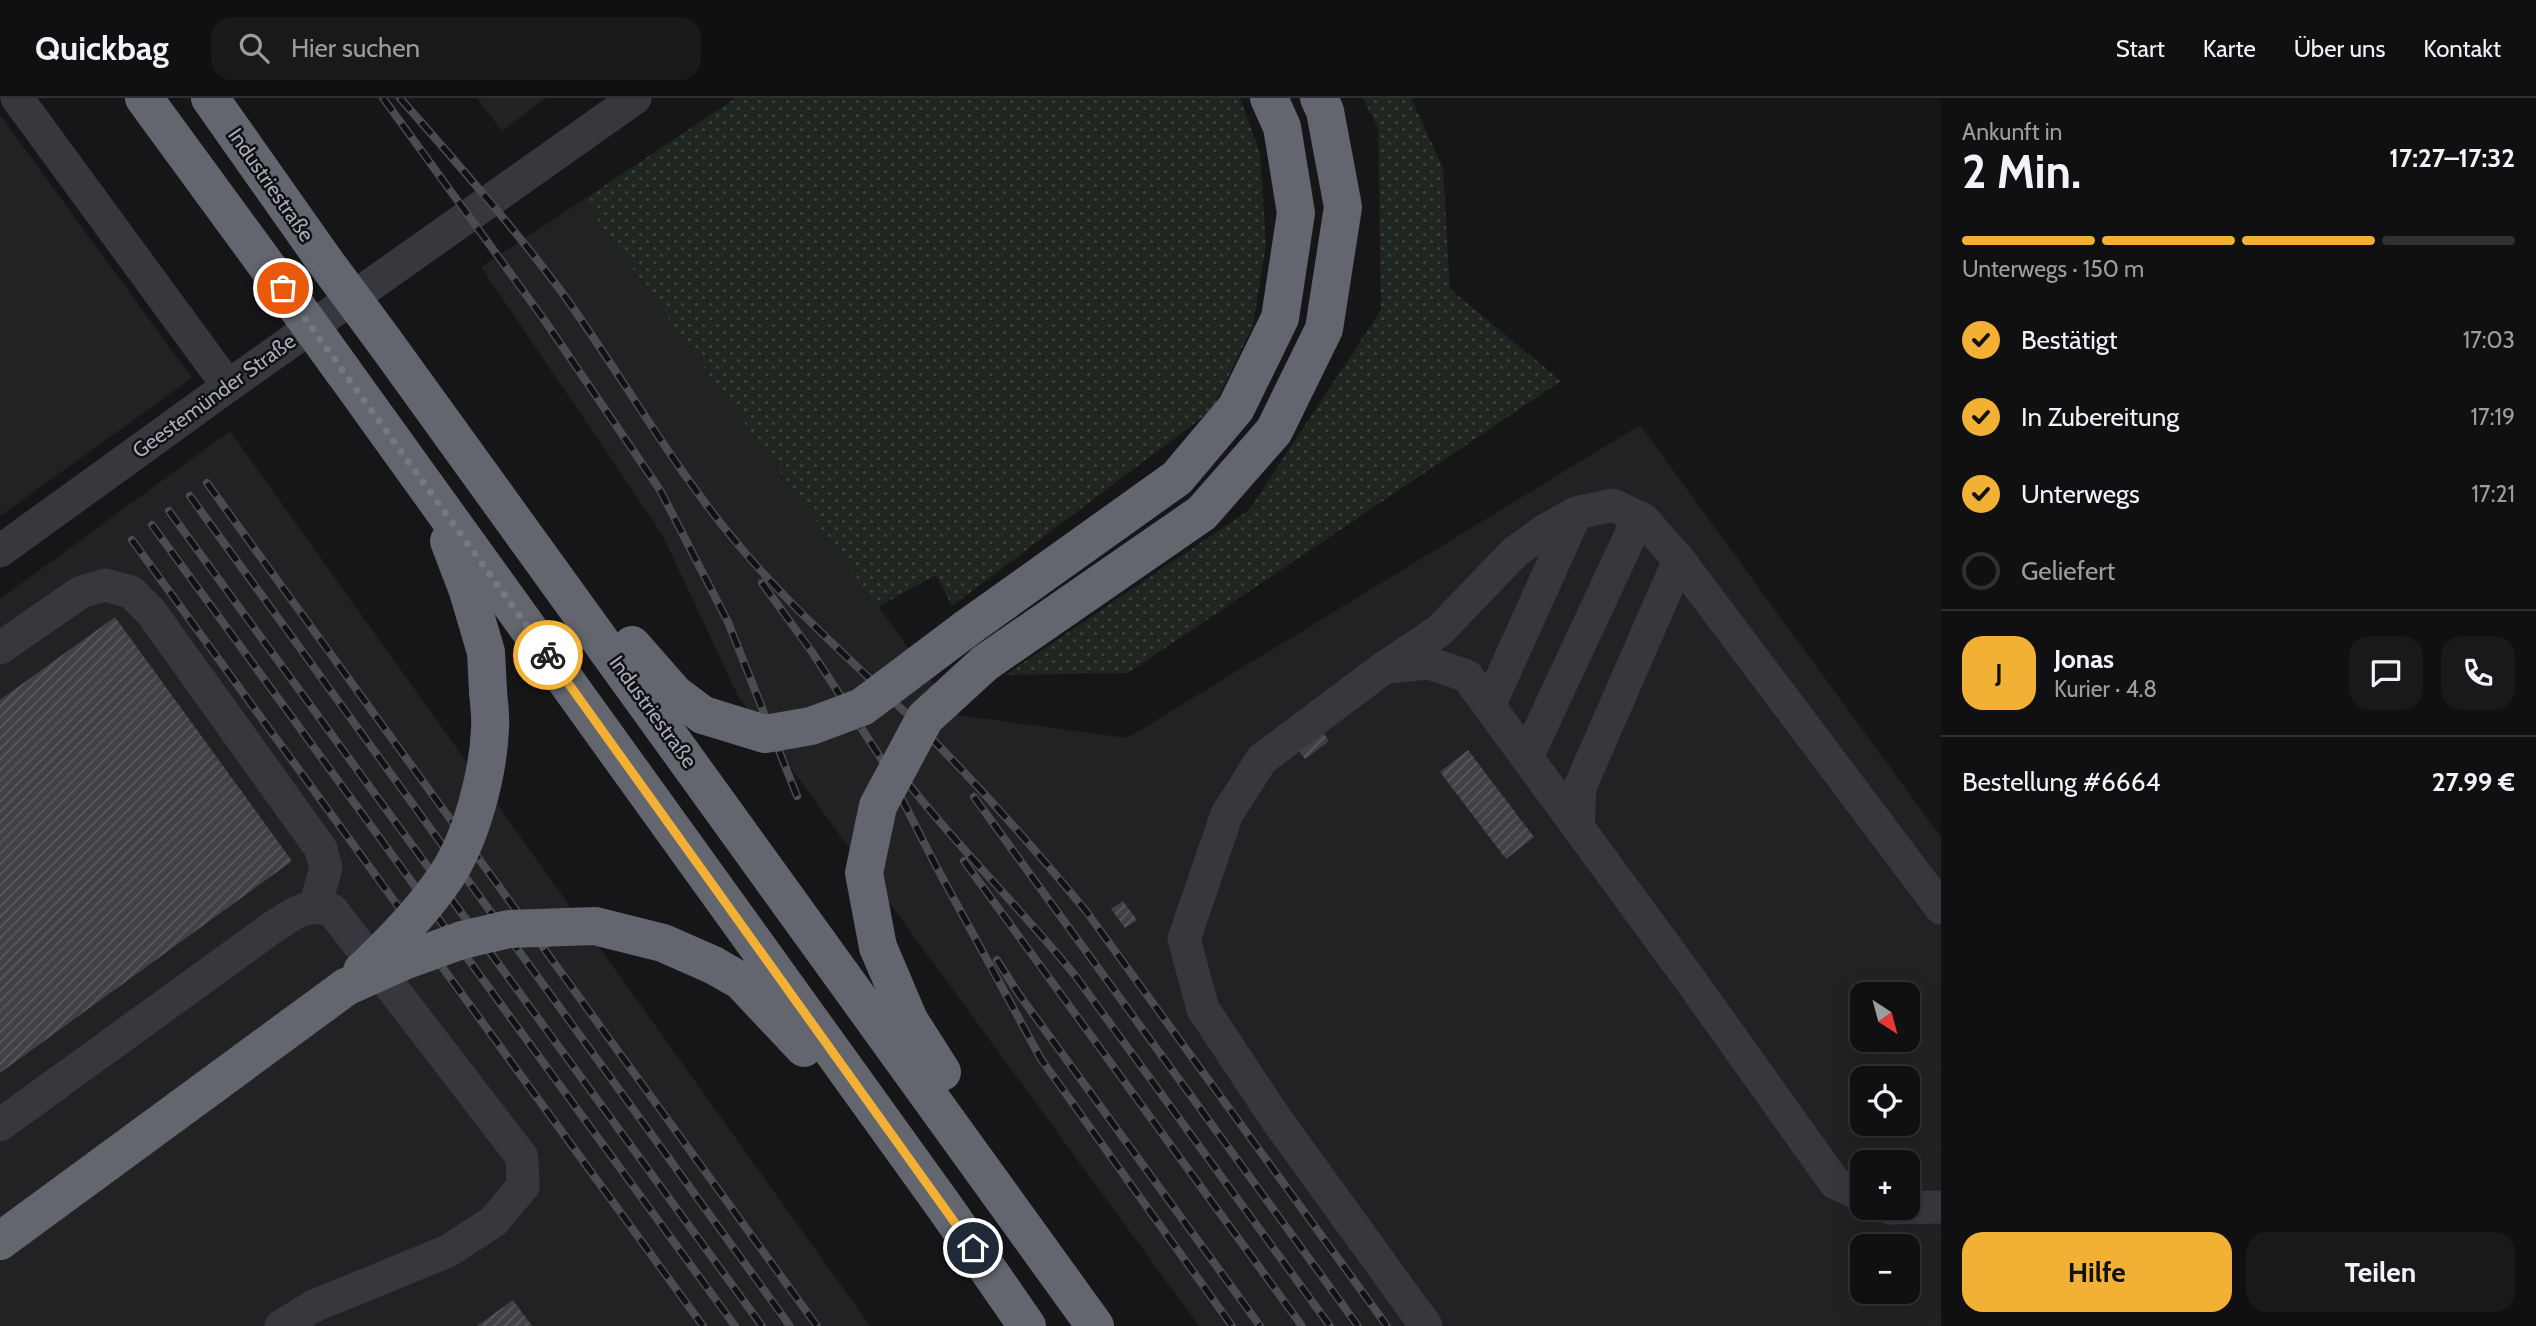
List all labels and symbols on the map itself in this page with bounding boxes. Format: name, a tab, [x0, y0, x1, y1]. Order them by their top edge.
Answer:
street label: Industriestraße	[223, 123, 320, 246]
pin	[253, 258, 313, 318]
street label: Geestemünder Straße	[127, 328, 300, 463]
courier	[513, 620, 583, 690]
street label: Industriestraße	[604, 651, 703, 773]
north arrow	[1850, 982, 1920, 1052]
pin	[943, 1218, 1003, 1278]

